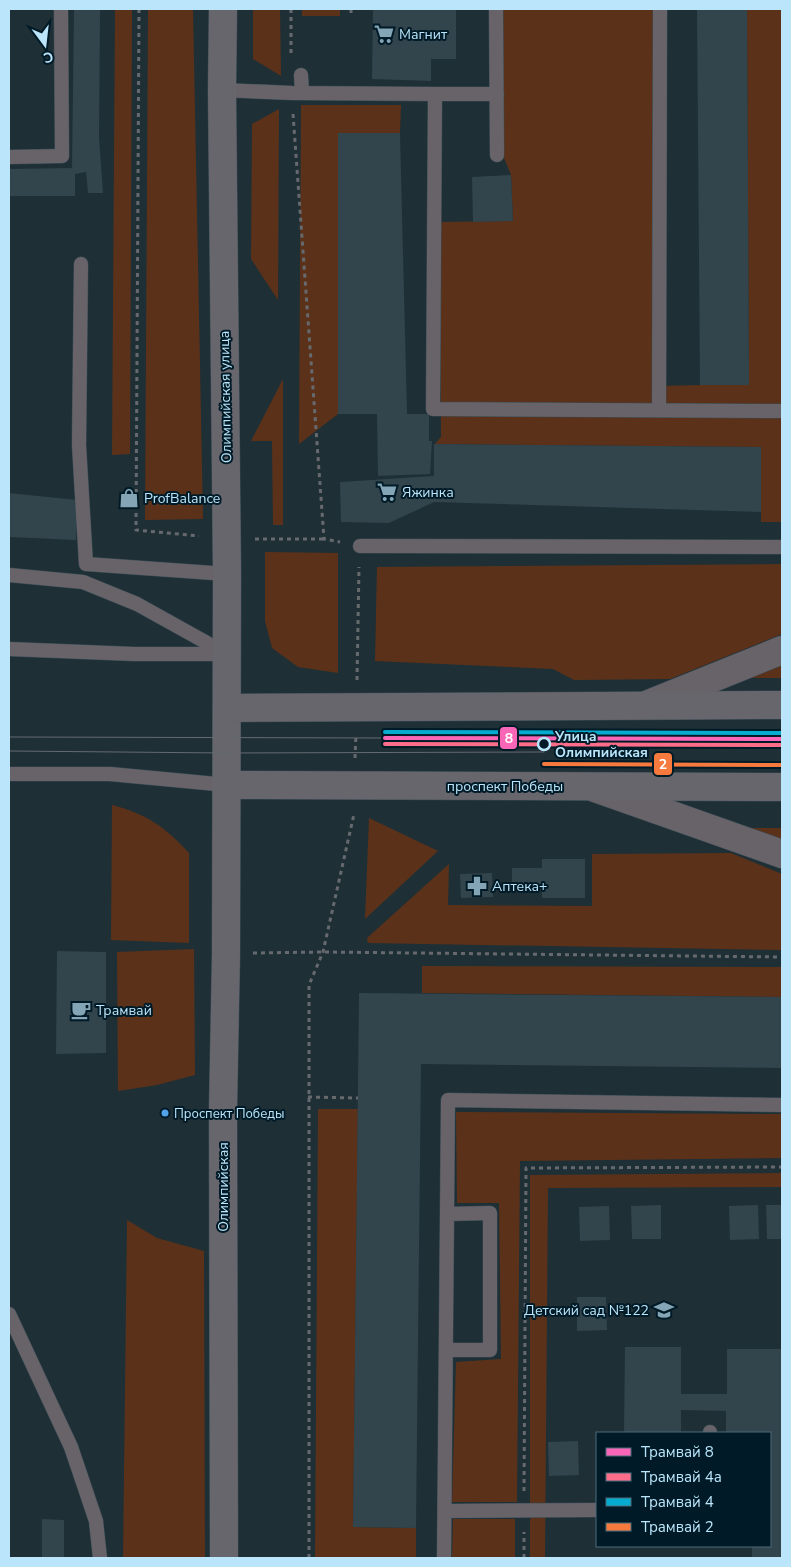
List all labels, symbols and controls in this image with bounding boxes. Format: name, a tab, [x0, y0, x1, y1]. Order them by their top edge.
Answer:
north arrow	[20, 20, 70, 70]
supermarket icon: Магнит	[373, 23, 395, 45]
place label: Магнит	[399, 25, 448, 44]
text: С	[41, 47, 55, 68]
street label: Олимпийская улица	[215, 331, 236, 463]
supermarket icon: Яжинка	[376, 481, 398, 503]
place label: Яжинка	[402, 483, 454, 502]
shop icon: ProfBalance	[118, 487, 140, 509]
place label: ProfBalance	[144, 489, 220, 508]
line badge: 8	[499, 726, 518, 750]
place label: Улица Олимпийская	[554, 727, 648, 762]
text: 8	[505, 729, 513, 748]
marker: Улица Олимпийская	[537, 737, 551, 751]
line badge: 2	[653, 752, 673, 776]
text: 2	[659, 755, 667, 774]
street label: проспект Победы	[447, 777, 563, 796]
pharmacy icon: Аптека+	[466, 875, 488, 897]
place label: Аптека+	[492, 877, 547, 896]
cafe icon: Трамвай	[70, 999, 92, 1021]
place label: Трамвай	[96, 1001, 152, 1020]
place label: Проспект Победы	[174, 1105, 284, 1123]
marker: Проспект Победы	[160, 1108, 170, 1118]
street label: Олимпийская	[214, 1142, 233, 1232]
school or university icon: Детский сад №122	[653, 1299, 675, 1321]
place label: Детский сад №122	[524, 1301, 649, 1320]
legend	[596, 1432, 771, 1547]
text: Трамвай 8	[641, 1442, 714, 1462]
text: Трамвай 4а	[641, 1467, 722, 1487]
text: Трамвай 4	[641, 1492, 714, 1512]
text: Трамвай 2	[641, 1517, 714, 1537]

